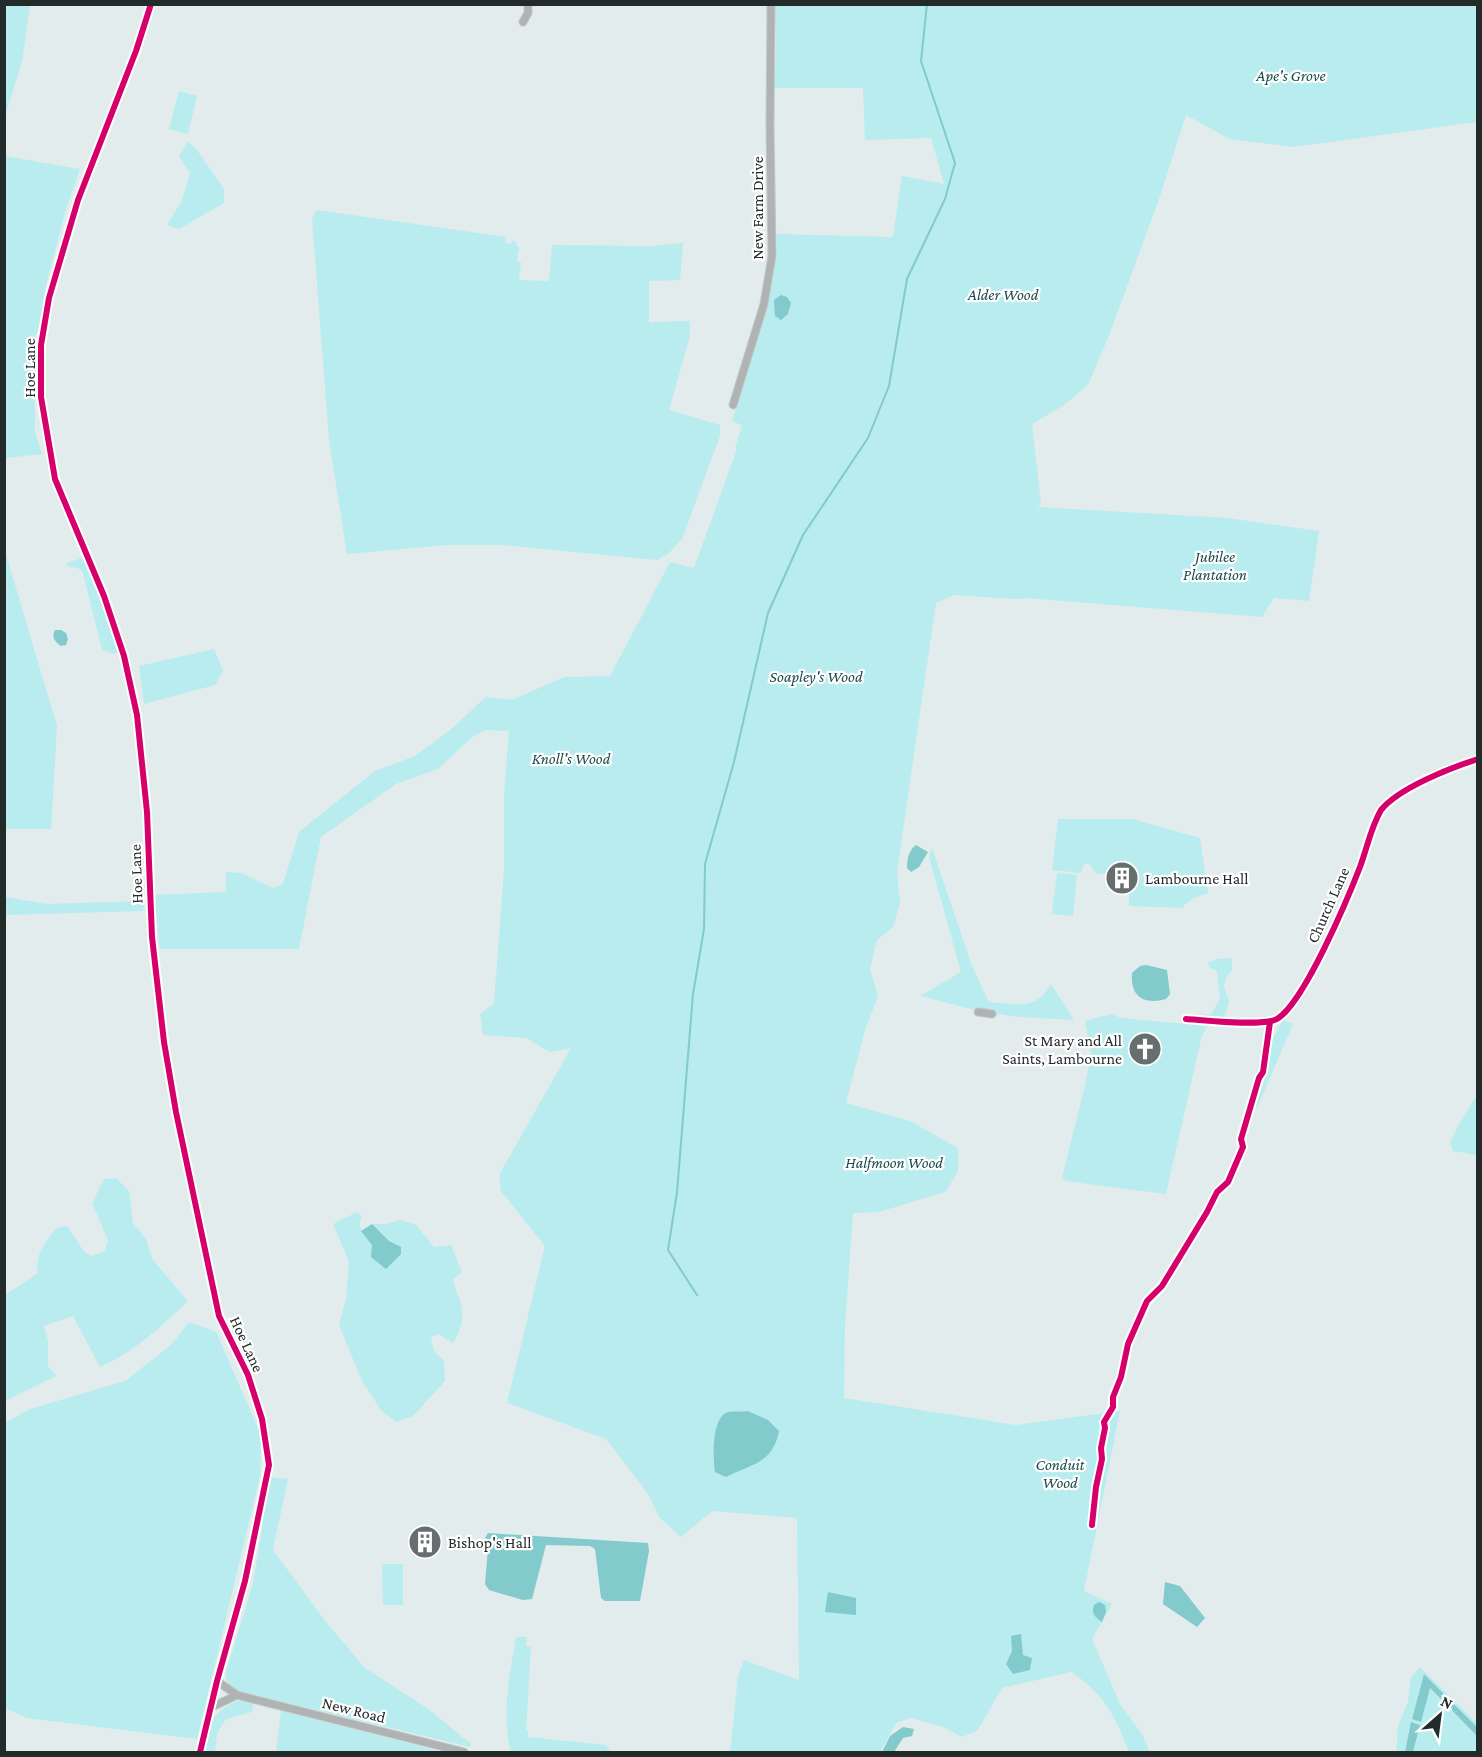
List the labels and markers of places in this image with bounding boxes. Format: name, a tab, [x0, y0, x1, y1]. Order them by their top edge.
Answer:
building icon: Lambourne Hall	[1104, 860, 1140, 896]
place label: Lambourne Hall	[1145, 870, 1249, 887]
church icon: St Mary and All Saints, Lambourne	[1127, 1031, 1163, 1067]
place label: St Mary and All Saints, Lambourne	[1002, 1032, 1122, 1067]
building icon: Bishop's Hall	[407, 1524, 443, 1560]
place label: Bishop's Hall	[448, 1534, 531, 1552]

